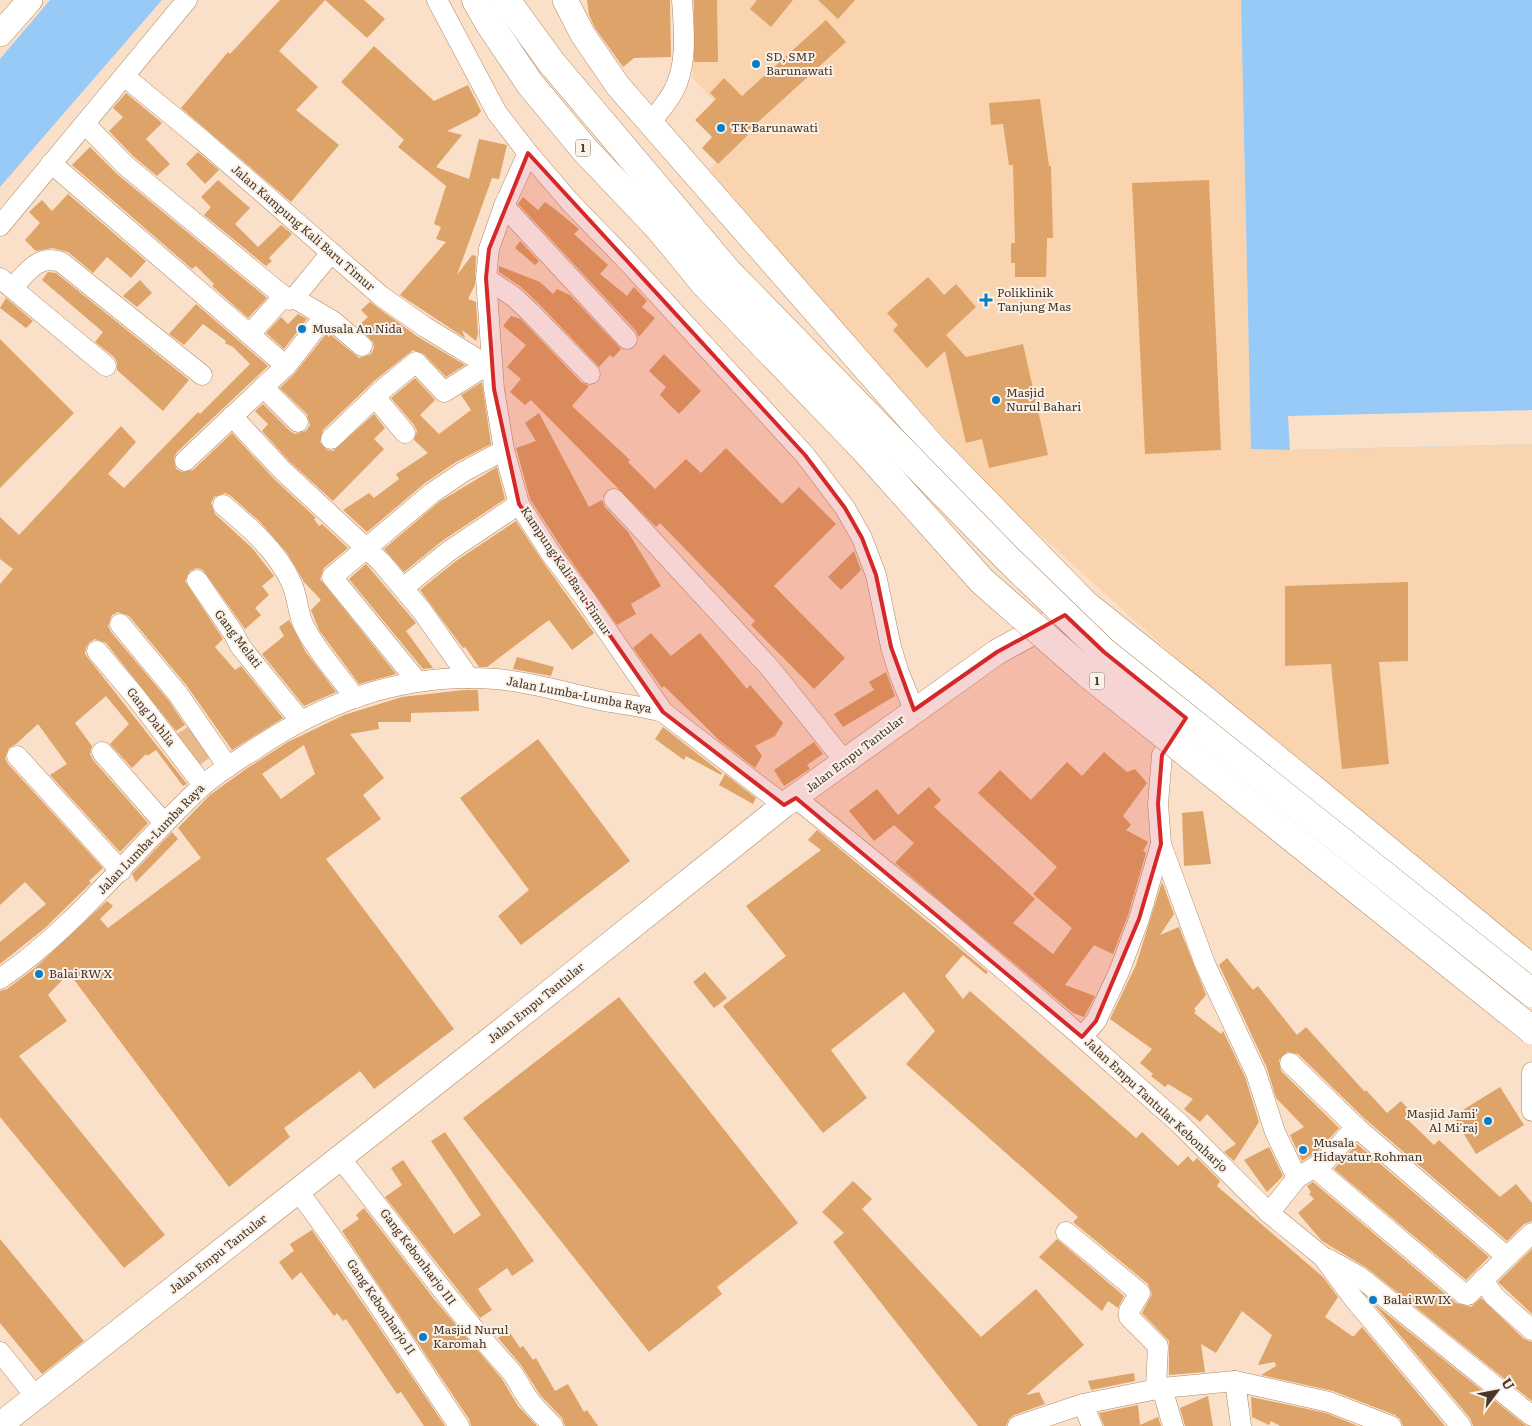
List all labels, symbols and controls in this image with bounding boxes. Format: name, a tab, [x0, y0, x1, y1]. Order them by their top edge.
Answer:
place label: SD, SMP Barunawati	[766, 47, 833, 79]
marker: SD, SMP Barunawati	[750, 58, 762, 70]
place label: TK Barunawati	[731, 118, 818, 136]
marker: TK Barunawati	[715, 122, 727, 134]
road number: 1	[576, 140, 590, 156]
street label: Jalan Kampung Kali Baru Timur	[228, 160, 380, 295]
place label: Poliklinik Tanjung Mas	[997, 283, 1072, 315]
marker: Poliklinik Tanjung Mas	[979, 293, 993, 307]
place label: Musala An Nida	[312, 319, 403, 337]
marker: Musala An Nida	[296, 323, 308, 335]
place label: Masjid Nurul Bahari	[1006, 383, 1081, 415]
marker: Masjid Nurul Bahari	[990, 394, 1002, 406]
street label: Kampung Kali Baru Timur	[517, 502, 617, 639]
street label: Gang Melati	[211, 605, 267, 671]
street label: Jalan Lumba-Lumba Raya	[505, 671, 654, 717]
road number: 1	[1090, 672, 1104, 689]
street label: Gang Dahlia	[123, 683, 181, 750]
street label: Jalan Empu Tantular	[801, 710, 908, 797]
street label: Jalan Lumba-Lumba Raya	[93, 779, 208, 898]
street label: Jalan Empu Tantular	[483, 957, 588, 1047]
place label: Balai RW X	[49, 964, 113, 982]
marker: Balai RW X	[33, 968, 45, 980]
street label: Jalan Empu Tantular Kebonharjo	[1081, 1033, 1232, 1176]
place label: Masjid Jami' Al Mi'raj	[1406, 1104, 1478, 1136]
marker: Masjid Jami' Al Mi'raj	[1482, 1115, 1494, 1127]
place label: Musala Hidayatur Rohman	[1313, 1133, 1422, 1165]
marker: Musala Hidayatur Rohman	[1297, 1144, 1309, 1156]
street label: Gang Kebonharjo III	[377, 1206, 459, 1308]
street label: Jalan Empu Tantular	[164, 1209, 271, 1297]
street label: Gang Kebonharjo II	[344, 1256, 418, 1358]
place label: Balai RW IX	[1383, 1290, 1452, 1308]
marker: Balai RW IX	[1367, 1294, 1379, 1306]
place label: Masjid Nurul Karomah	[433, 1320, 508, 1352]
marker: Masjid Nurul Karomah	[417, 1331, 429, 1343]
north arrow	[1472, 1366, 1522, 1416]
text: U	[1497, 1374, 1520, 1394]

